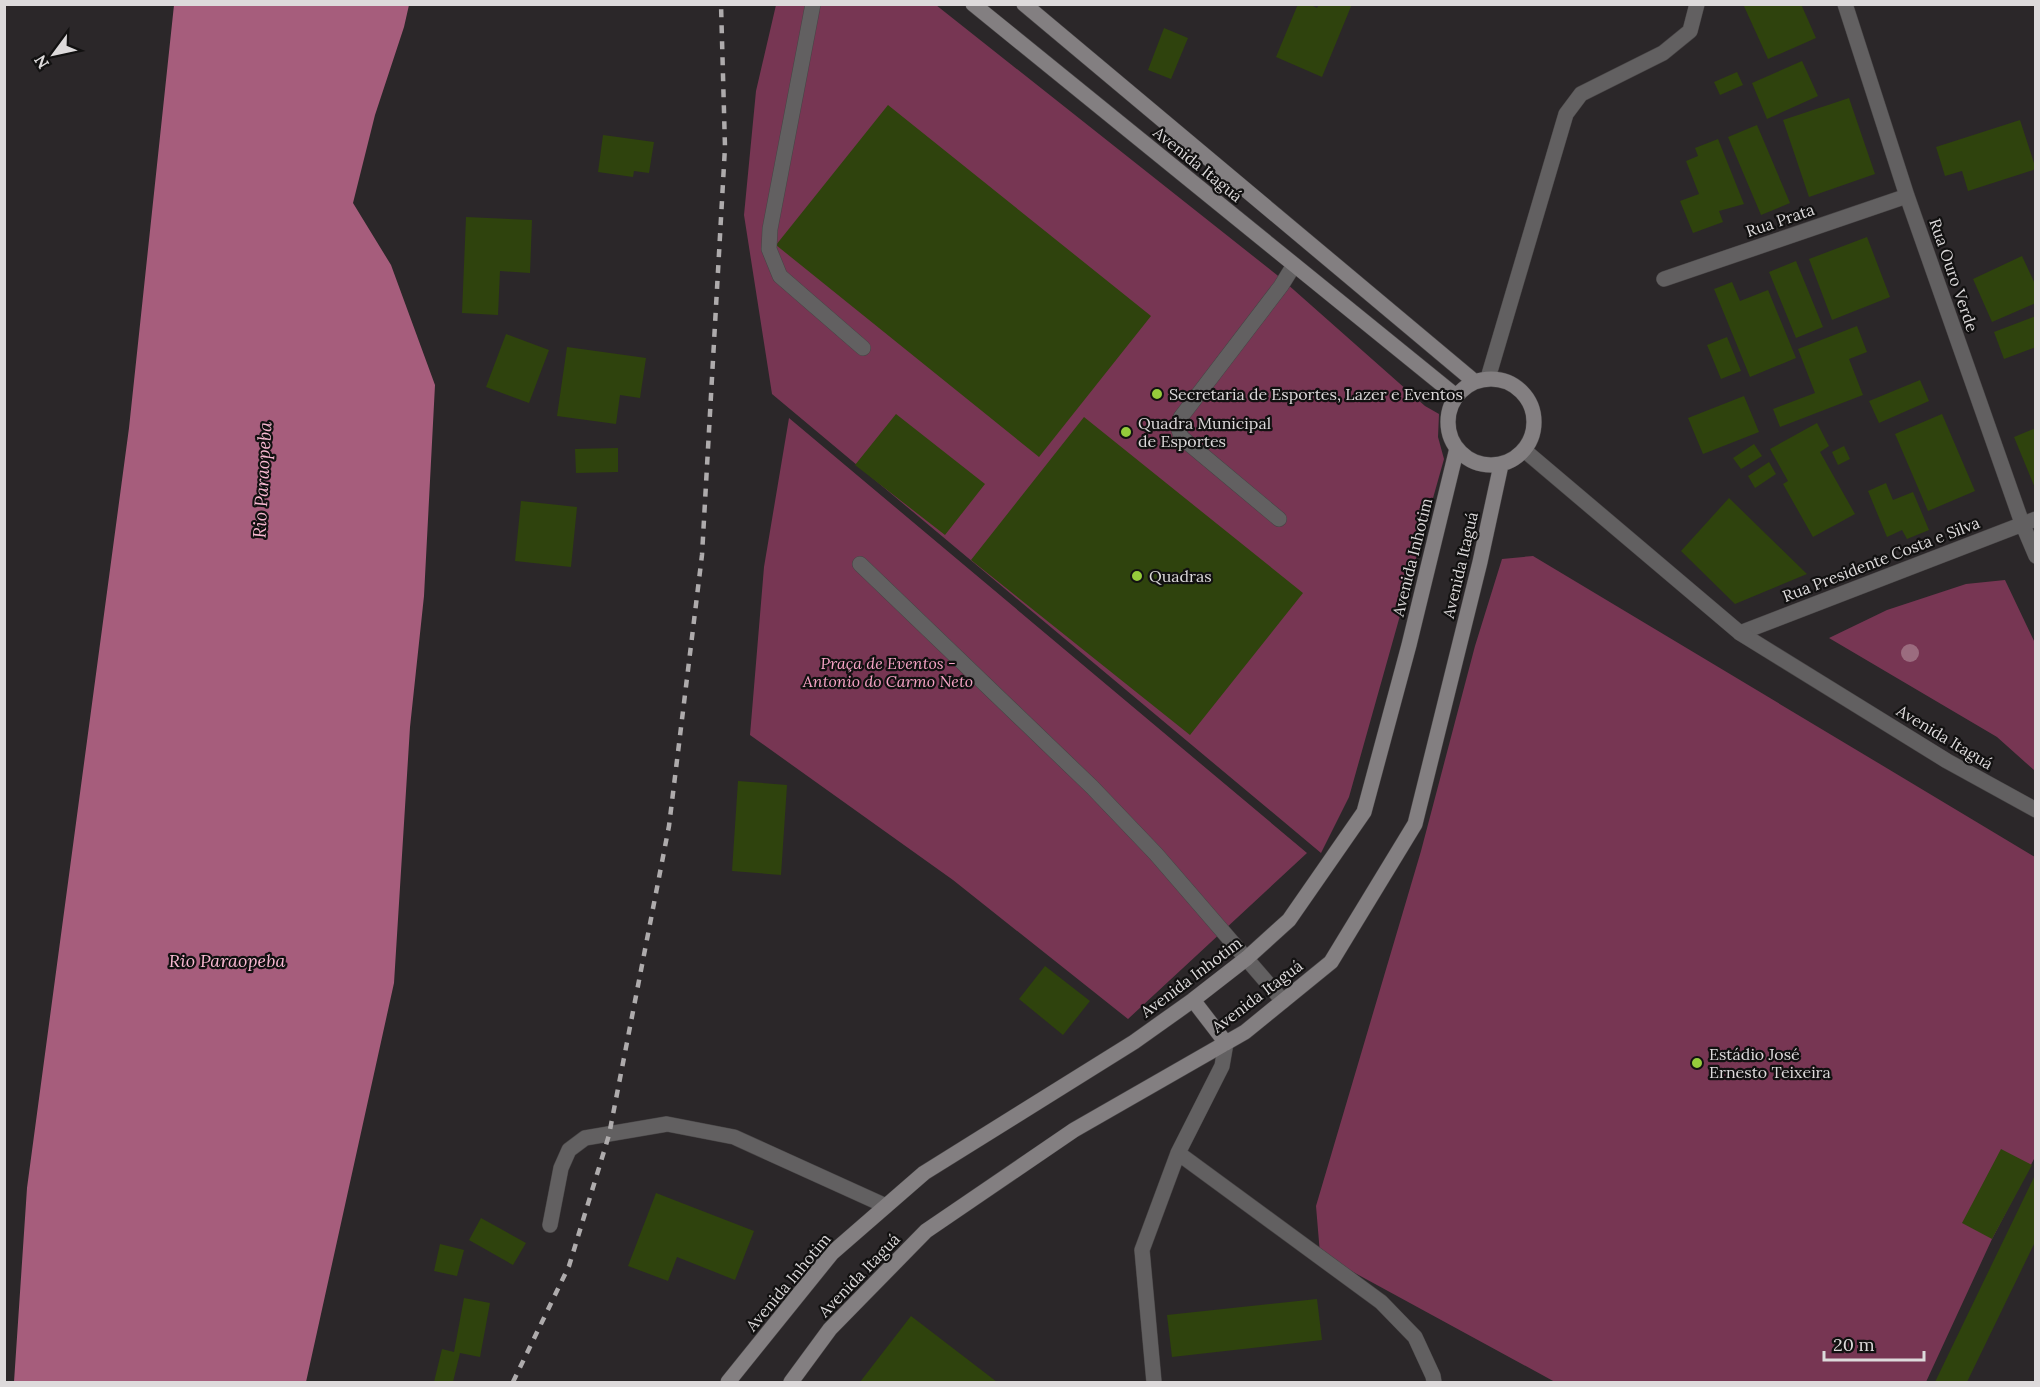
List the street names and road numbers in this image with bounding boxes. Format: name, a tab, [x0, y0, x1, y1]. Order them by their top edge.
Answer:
street label: Avenida Itaguá	[1149, 121, 1247, 206]
street label: Rua Prata	[1743, 199, 1817, 241]
street label: Rua Ouro Verde	[1925, 216, 1983, 334]
street label: Avenida Inhotim	[1387, 496, 1436, 619]
street label: Avenida Itaguá	[1438, 510, 1482, 621]
street label: Rua Presidente Costa e Silva	[1780, 512, 1982, 606]
street label: Avenida Itaguá	[1892, 700, 1997, 774]
street label: Avenida Inhotim	[1136, 932, 1246, 1022]
street label: Avenida Itaguá	[1207, 955, 1306, 1037]
street label: Avenida Inhotim	[741, 1229, 835, 1336]
street label: Avenida Itaguá	[813, 1229, 904, 1322]

